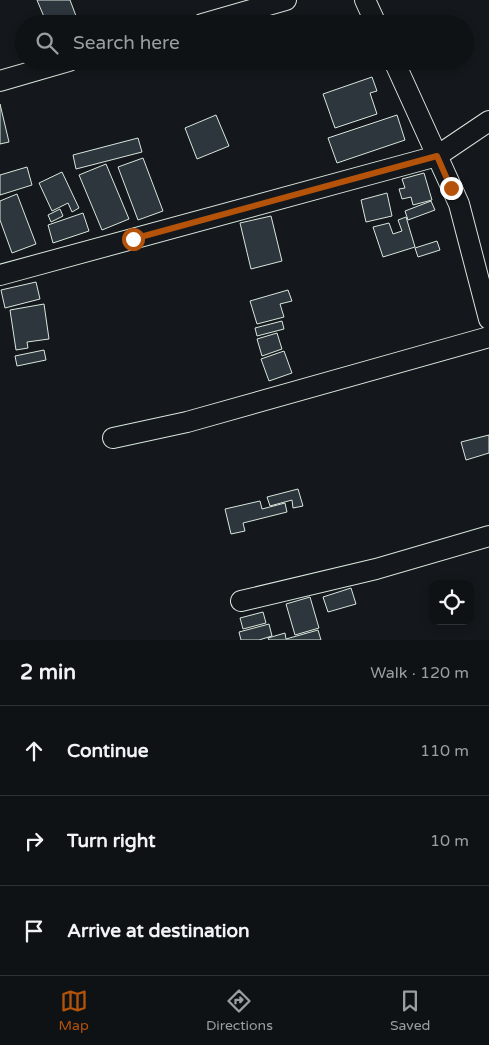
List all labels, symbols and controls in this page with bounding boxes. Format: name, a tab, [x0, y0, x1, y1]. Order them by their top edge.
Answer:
search box	[15, 15, 474, 70]
icon: search	[33, 29, 61, 57]
text: Search here	[73, 32, 180, 54]
route end	[440, 177, 463, 200]
route start	[122, 228, 145, 251]
map controls	[429, 580, 474, 625]
button: locate	[429, 580, 474, 625]
text: 2 min	[20, 660, 76, 685]
text: Walk · 120 m	[370, 663, 469, 683]
icon: ahead	[20, 737, 48, 765]
text: Continue	[67, 740, 149, 762]
text: 110 m	[420, 741, 469, 761]
icon: right	[20, 827, 48, 855]
text: Turn right	[67, 830, 155, 852]
text: 10 m	[430, 831, 469, 851]
icon: arrive	[20, 917, 48, 945]
text: Arrive at destination	[67, 920, 250, 942]
tab: Map	[59, 987, 89, 1034]
tab: Directions	[206, 987, 273, 1034]
tab: Saved	[390, 987, 430, 1034]

